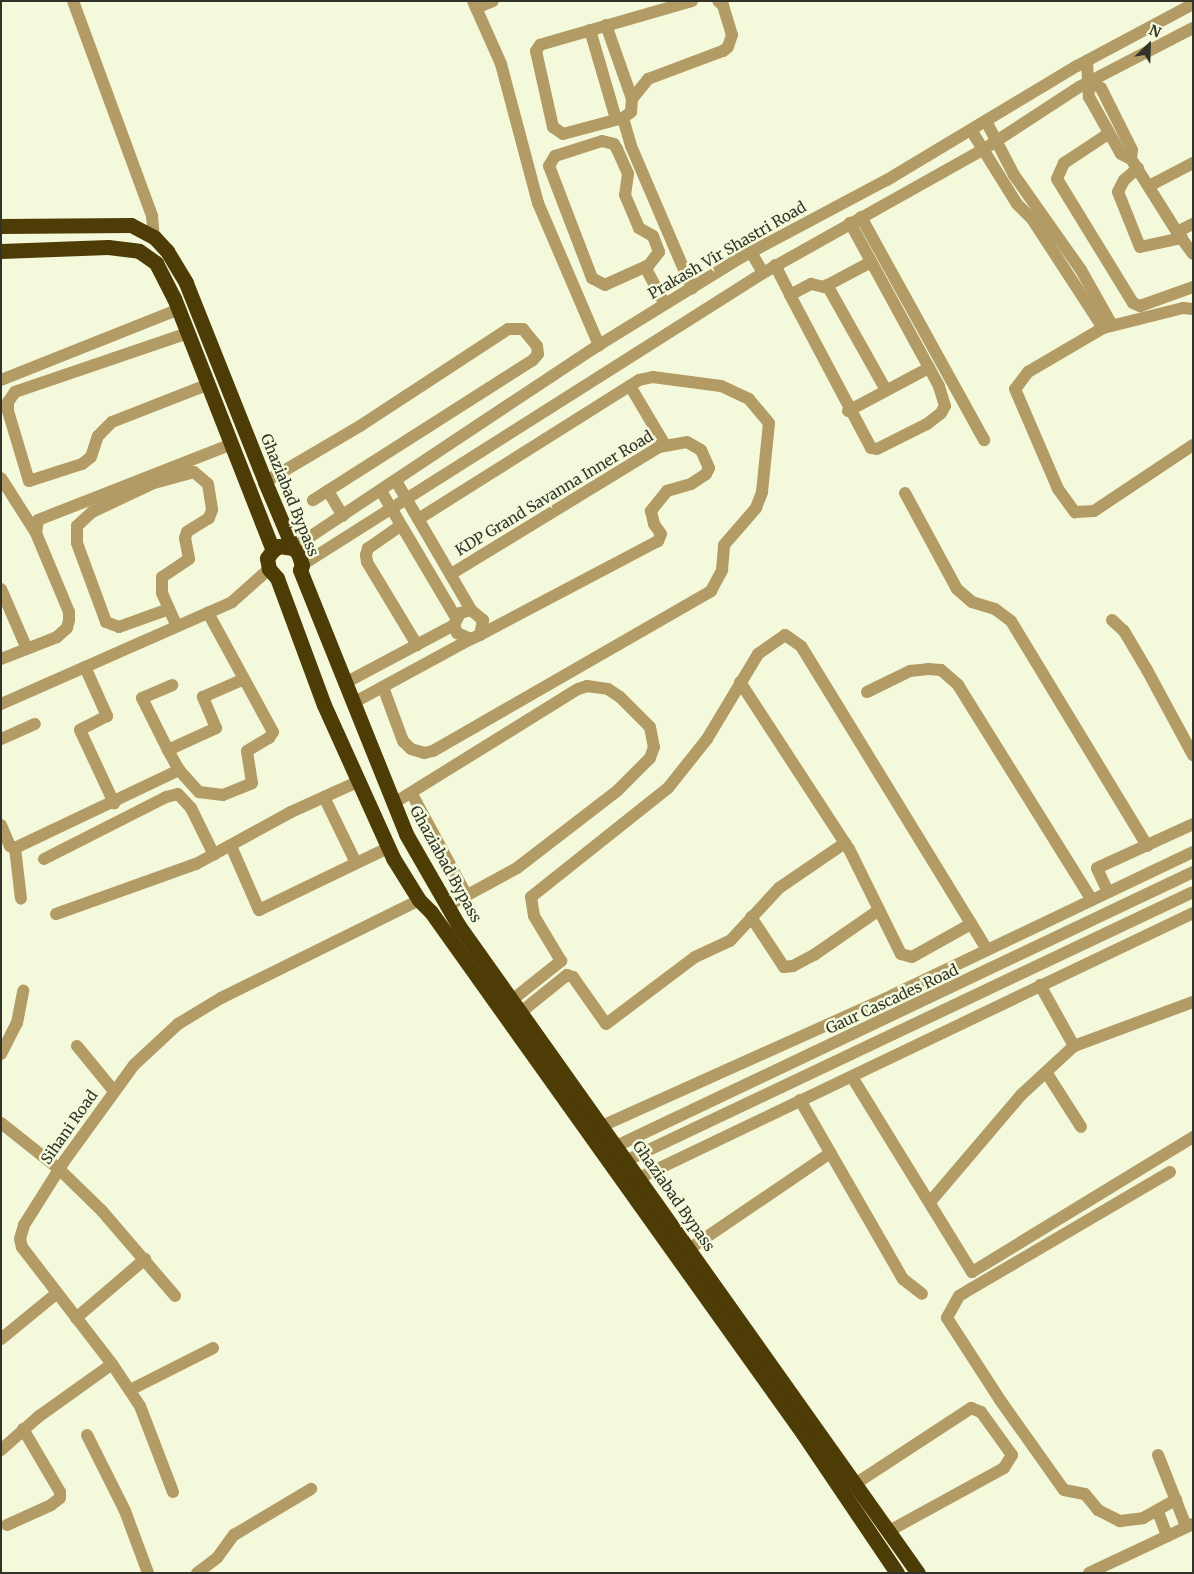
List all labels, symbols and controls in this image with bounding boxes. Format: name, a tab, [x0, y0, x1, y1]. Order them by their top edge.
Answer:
north arrow	[1124, 20, 1174, 70]
text: N	[1146, 21, 1164, 42]
street label: Prakash Vir Shastri Road	[645, 197, 809, 303]
street label: KDP Grand Savanna Inner Road	[452, 427, 656, 559]
street label: Ghaziabad Bypass	[257, 431, 323, 559]
street label: Ghaziabad Bypass	[406, 802, 486, 926]
street label: Gaur Cascades Road	[823, 960, 961, 1038]
street label: Sihani Road	[37, 1087, 101, 1167]
street label: Ghaziabad Bypass	[629, 1137, 719, 1255]

